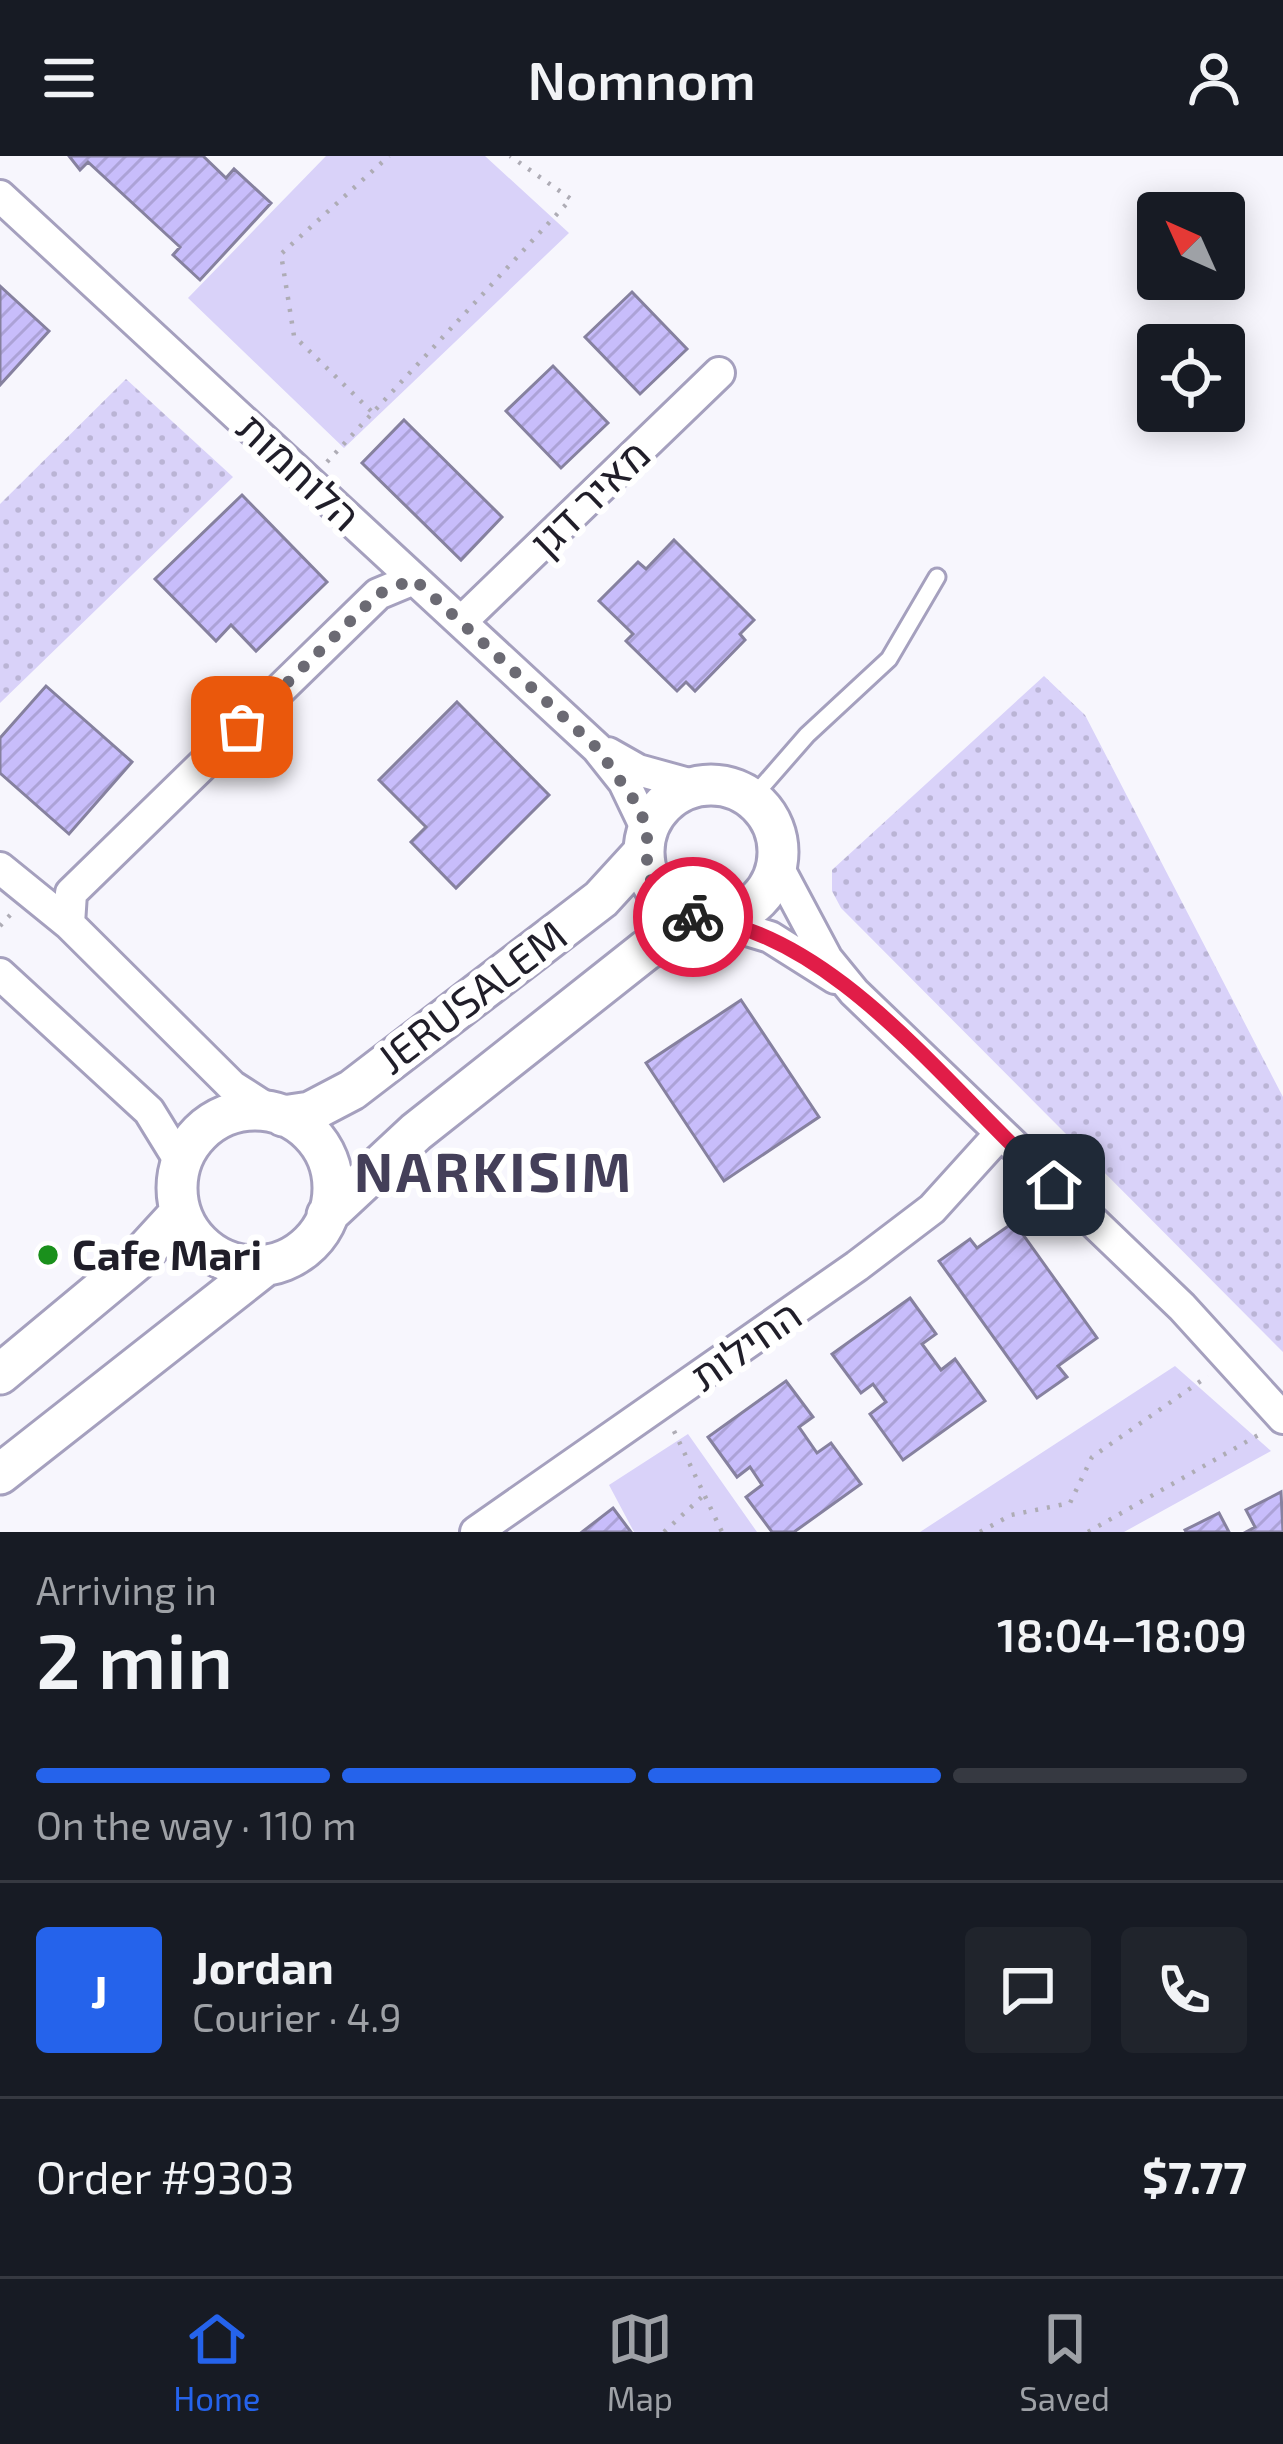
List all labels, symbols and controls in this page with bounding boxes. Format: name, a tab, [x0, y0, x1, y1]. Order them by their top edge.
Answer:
icon: menu	[36, 45, 102, 111]
icon: person	[1181, 45, 1247, 111]
text: Nomnom	[527, 46, 756, 111]
north arrow	[1137, 192, 1245, 300]
map controls	[1137, 192, 1245, 432]
button: locate	[1137, 324, 1245, 432]
street label: הלוחמות	[229, 401, 372, 540]
street label: מאיר דגן	[519, 428, 659, 566]
pin	[191, 676, 293, 778]
icon: bag	[209, 694, 275, 760]
courier	[633, 857, 753, 977]
icon: bike	[660, 884, 726, 950]
street label: JERUSALEM	[367, 908, 575, 1083]
pin	[1003, 1134, 1105, 1236]
district label: NARKISIM	[354, 1138, 634, 1203]
icon: home	[1021, 1152, 1087, 1218]
place label: Cafe Mari	[72, 1228, 262, 1278]
marker: Cafe Mari	[35, 1242, 61, 1268]
street label: החילות	[680, 1288, 810, 1399]
text: Arriving in	[36, 1566, 217, 1613]
text: 18:04–18:09	[997, 1607, 1247, 1661]
text: 2 min	[36, 1611, 233, 1705]
text: On the way · 110 m	[36, 1801, 356, 1848]
button: chat	[965, 1927, 1091, 2053]
button: phone	[1121, 1927, 1247, 2053]
text: Jordan	[192, 1939, 334, 1993]
text: J	[91, 1963, 107, 2017]
text: Courier · 4.9	[192, 1993, 402, 2040]
text: Order #9303	[36, 2149, 294, 2203]
text: $7.77	[1142, 2149, 1247, 2203]
tab: Home	[173, 2306, 261, 2418]
tab: Map	[607, 2306, 673, 2418]
tab: Saved	[1019, 2306, 1110, 2418]

